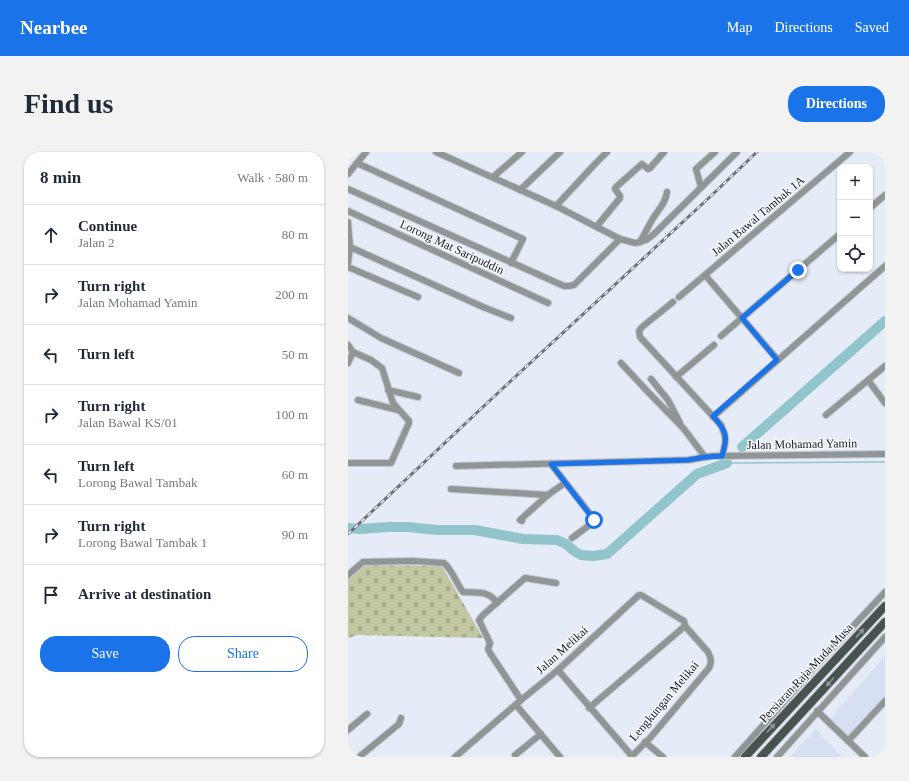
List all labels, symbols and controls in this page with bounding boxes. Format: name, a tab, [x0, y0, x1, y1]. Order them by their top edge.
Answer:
text: Nearbee	[20, 17, 88, 38]
text: Map	[727, 20, 752, 35]
text: Directions	[774, 20, 833, 35]
text: Saved	[855, 20, 889, 35]
button: Directions	[788, 86, 885, 122]
text: Find us	[24, 88, 114, 119]
map controls	[837, 164, 873, 272]
button: +	[837, 164, 873, 200]
text: 8 min	[40, 168, 81, 187]
text: Walk · 580 m	[237, 170, 308, 185]
street label: Jalan Bawal Tambak 1A	[709, 173, 808, 259]
button: −	[837, 200, 873, 236]
street label: Lorong Mat Saripuddin	[398, 217, 506, 277]
text: Continue	[78, 218, 137, 234]
icon: ahead	[40, 224, 62, 246]
text: 80 m	[282, 227, 308, 242]
text: Jalan 2	[78, 235, 114, 250]
button: locate	[837, 236, 873, 272]
route end	[789, 261, 807, 279]
text: Turn right	[78, 278, 145, 294]
icon: right	[40, 284, 62, 306]
text: 200 m	[275, 287, 308, 302]
text: Jalan Mohamad Yamin	[78, 295, 198, 310]
icon: left	[40, 344, 62, 366]
text: Turn left	[78, 346, 135, 362]
text: 50 m	[282, 347, 308, 362]
text: Turn right	[78, 398, 145, 414]
icon: right	[40, 404, 62, 426]
text: 100 m	[275, 407, 308, 422]
text: Jalan Bawal KS/01	[78, 415, 178, 430]
street label: Jalan Mohamad Yamin	[747, 436, 857, 452]
text: Turn left	[78, 458, 135, 474]
icon: left	[40, 464, 62, 486]
text: 60 m	[282, 467, 308, 482]
text: Lorong Bawal Tambak	[78, 475, 197, 490]
route start	[585, 511, 603, 529]
text: Turn right	[78, 518, 145, 534]
icon: right	[40, 524, 62, 546]
text: 90 m	[282, 527, 308, 542]
text: Lorong Bawal Tambak 1	[78, 535, 207, 550]
icon: arrive	[40, 584, 62, 606]
text: Arrive at destination	[78, 586, 211, 602]
street label: Persiaran Raja Muda Musa	[756, 620, 856, 725]
street label: Jalan Melikai	[533, 623, 591, 677]
one-way arrow	[855, 628, 864, 638]
button: Save	[40, 636, 170, 672]
button: Share	[178, 636, 308, 672]
street label: Lengkungan Melikai	[626, 658, 702, 744]
one-way arrow	[826, 677, 835, 686]
one-way arrow	[767, 723, 776, 734]

